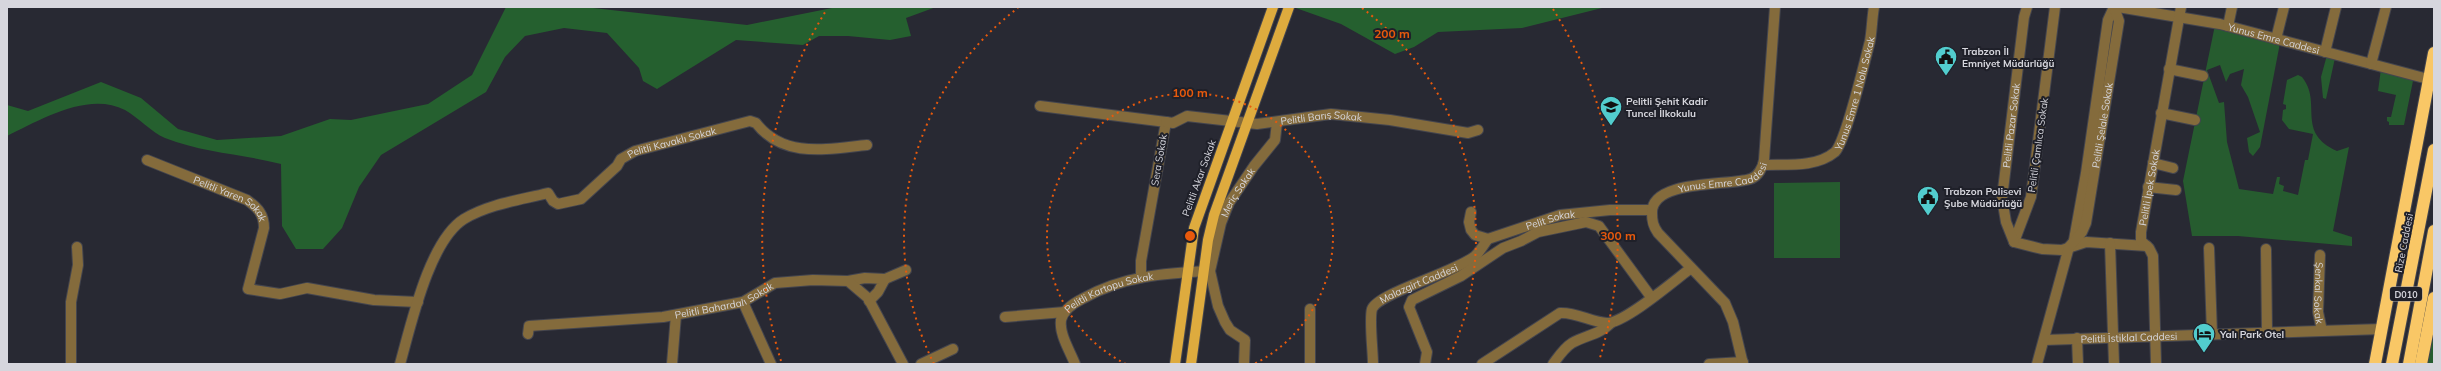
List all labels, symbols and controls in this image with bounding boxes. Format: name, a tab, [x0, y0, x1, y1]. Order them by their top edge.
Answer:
street label: Yunus Emre Caddesi	[2226, 20, 2321, 57]
text: 200 m	[1374, 26, 1410, 41]
street label: Yunus Emre 1 Nolu Sokak	[1831, 35, 1877, 153]
public building icon: Trabzon İl Emniyet Müdürlüğü	[1933, 44, 1959, 77]
place label: Trabzon İl Emniyet Müdürlüğü	[1962, 45, 2054, 70]
street label: Pelitli Pazar Sokak	[1999, 81, 2023, 169]
street label: Pelitli Şelale Sokak	[2089, 81, 2115, 169]
text: 100 m	[1172, 85, 1208, 100]
school or university icon: Pelitli Şehit Kadir Tuncel İlkokulu	[1598, 94, 1624, 127]
place label: Pelitli Şehit Kadir Tuncel İlkokulu	[1626, 95, 1708, 120]
street label: Pelitli Çamlıca Sokak	[2025, 96, 2051, 193]
street label: Pelitli Barış Sokak	[1280, 108, 1364, 127]
street label: Pelitli Kavaklı Sokak	[625, 123, 718, 161]
street label: Sera Sokak	[1148, 132, 1170, 187]
street label: Pelitli Akar Sokak	[1179, 137, 1219, 218]
street label: Pelitli İpek Sokak	[2136, 147, 2162, 227]
street label: Yunus Emre Caddesi	[1676, 161, 1770, 195]
street label: Meriç Sokak	[1218, 164, 1258, 219]
street label: Pelitli Yaren Sokak	[192, 173, 270, 224]
public building icon: Trabzon Polisevi Şube Müdürlüğü	[1915, 184, 1941, 217]
place label: Trabzon Polisevi Şube Müdürlüğü	[1944, 185, 2022, 210]
street label: Pelit Sokak	[1524, 207, 1577, 232]
street label: Rize Caddesi	[2392, 212, 2416, 274]
text: 300 m	[1600, 228, 1636, 243]
centre of rings	[1183, 229, 1197, 243]
street label: Malazgirt Caddesi	[1377, 260, 1460, 306]
street label: Şenkal Sokak	[2311, 262, 2327, 326]
street label: Pelitli Kartopu Sokak	[1061, 269, 1155, 315]
street label: Pelitli Bahardalı Sokak	[674, 279, 776, 321]
road number: D010	[2390, 287, 2422, 301]
hotel icon: Yalı Park Otel	[2191, 321, 2217, 354]
place label: Yalı Park Otel	[2219, 328, 2284, 341]
street label: Pelitli İstiklal Caddesi	[2080, 329, 2178, 345]

